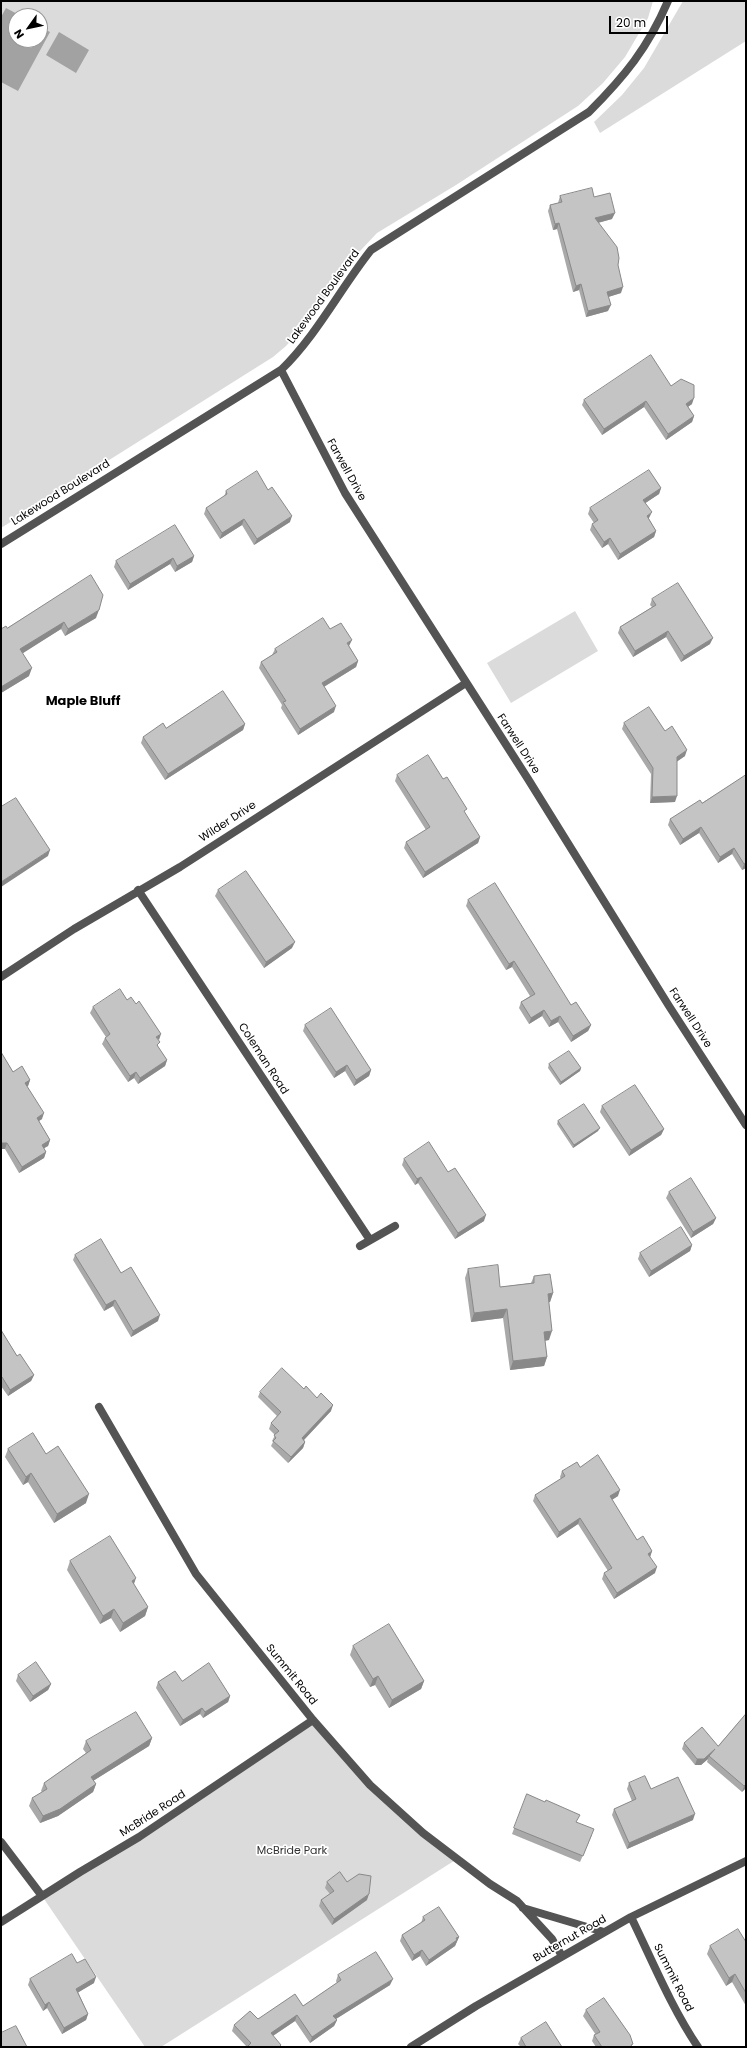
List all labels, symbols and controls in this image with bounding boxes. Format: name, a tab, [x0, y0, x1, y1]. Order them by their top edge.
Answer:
north arrow	[8, 8, 48, 48]
scale bar	[611, 8, 670, 34]
text: 20 m	[616, 14, 646, 31]
text: N	[10, 26, 28, 42]
street label: Lakewood Boulevard	[285, 247, 363, 347]
street label: Farwell Drive	[324, 437, 368, 503]
street label: Lakewood Boulevard	[9, 457, 113, 529]
district label: Maple Bluff	[46, 694, 120, 710]
street label: Farwell Drive	[494, 712, 542, 776]
street label: Wilder Drive	[197, 799, 259, 845]
street label: Farwell Drive	[666, 986, 714, 1050]
street label: Coleman Road	[235, 1021, 291, 1097]
street label: Summit Road	[262, 1642, 320, 1708]
street label: McBride Road	[118, 1788, 188, 1840]
park label: McBride Park	[257, 1844, 327, 1858]
street label: Butternut Road	[531, 1913, 609, 1965]
street label: Summit Road	[650, 1942, 696, 2014]

